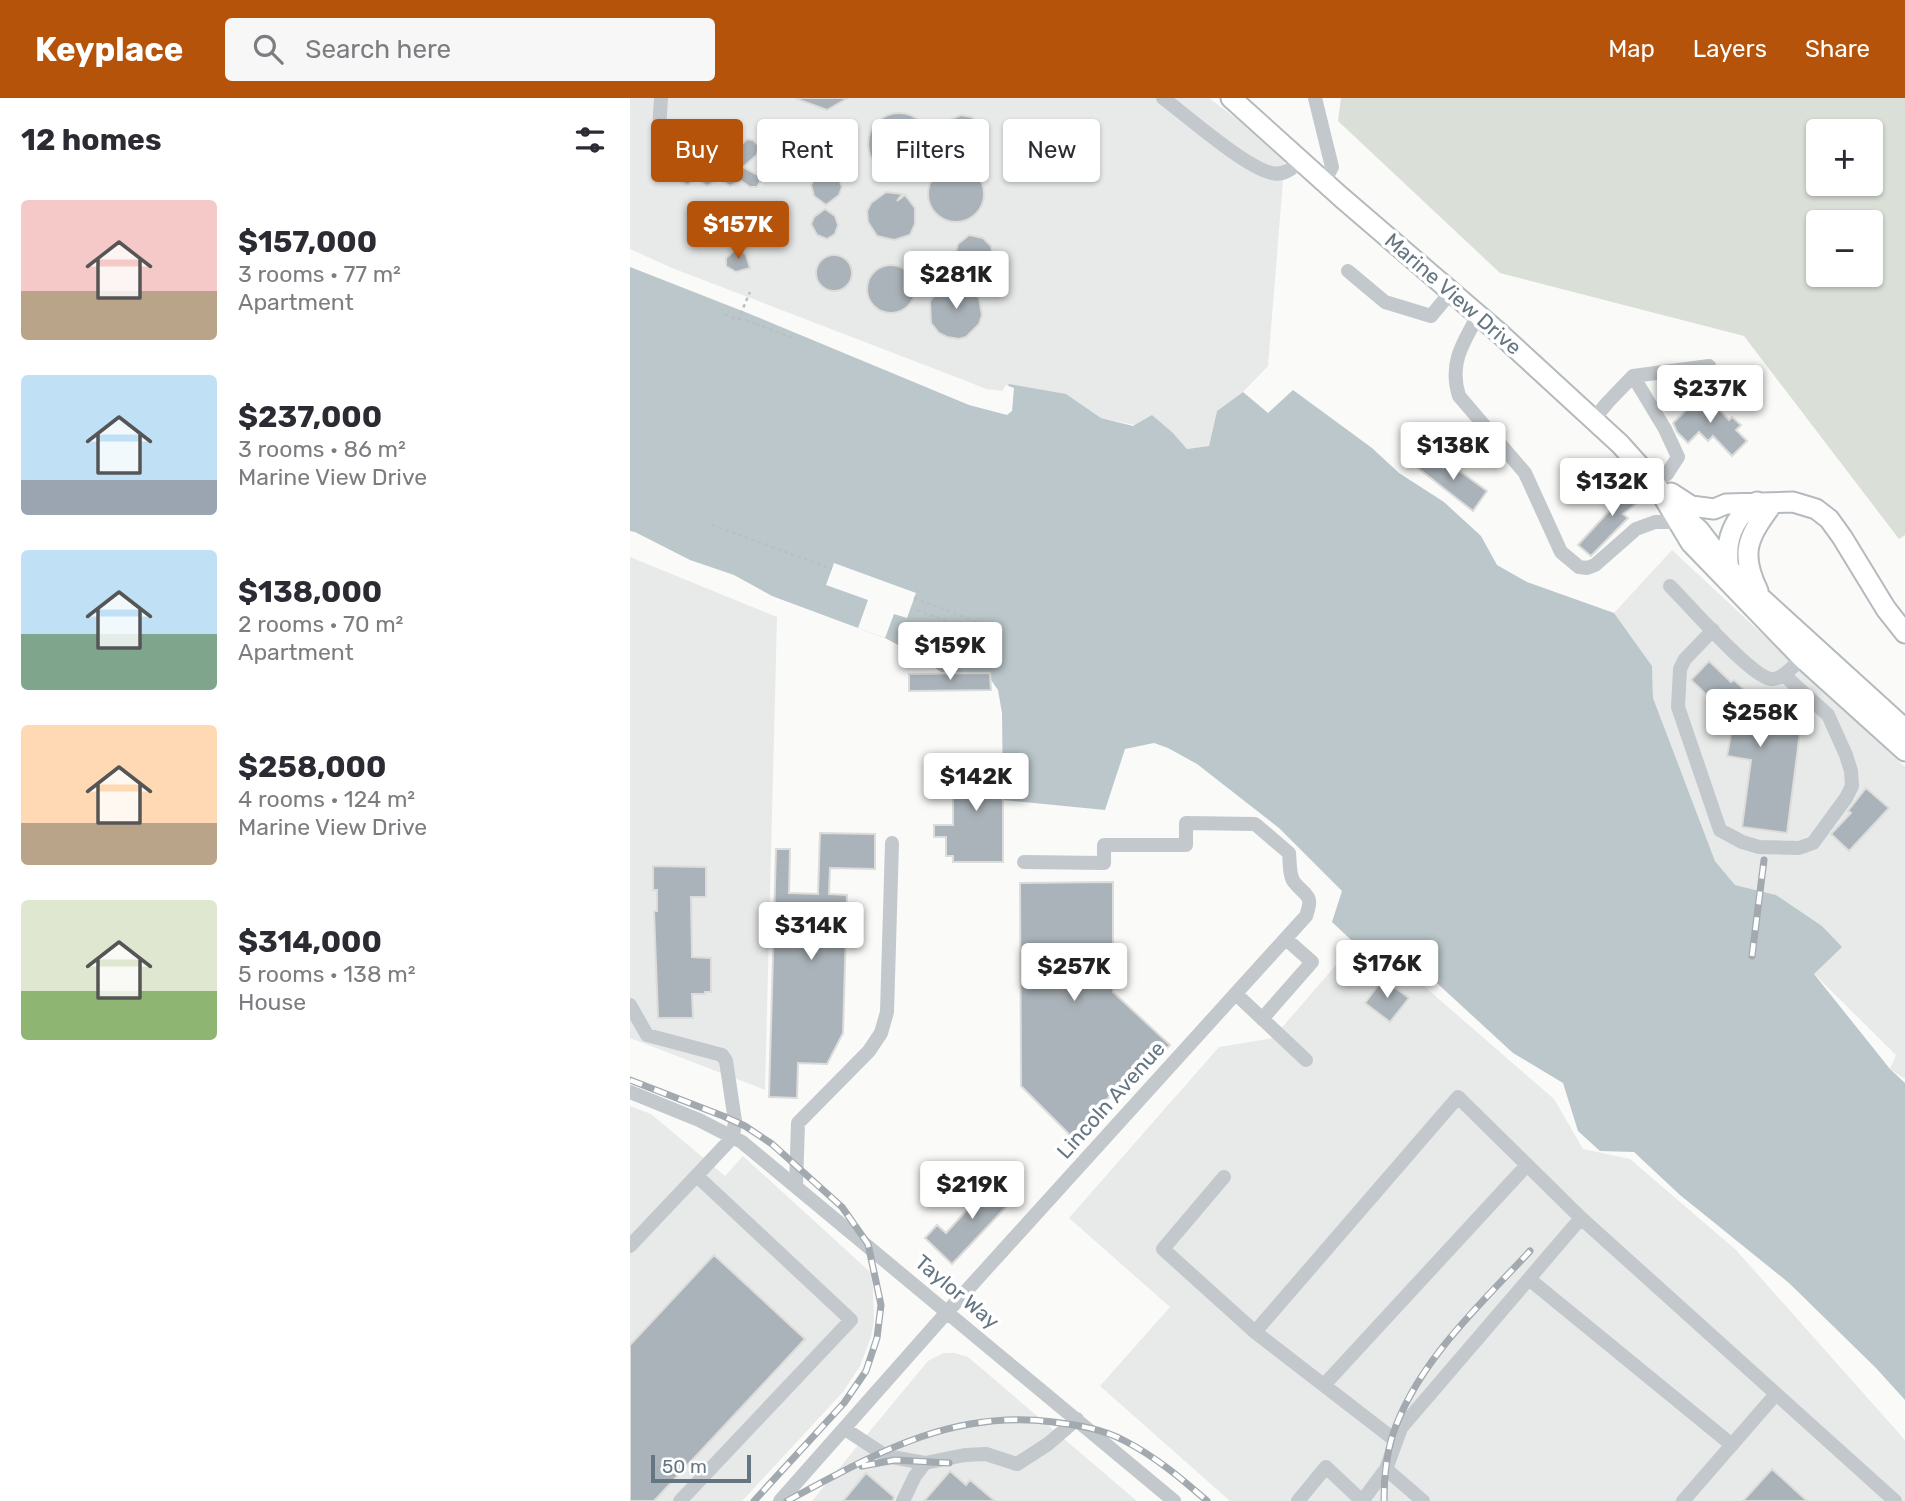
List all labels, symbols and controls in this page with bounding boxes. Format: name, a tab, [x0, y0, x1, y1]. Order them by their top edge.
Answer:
search box	[225, 18, 715, 81]
text: Keyplace	[35, 30, 183, 69]
icon: search	[249, 30, 287, 68]
text: Search here	[305, 34, 451, 65]
text: Map	[1608, 35, 1655, 63]
text: Layers	[1693, 35, 1767, 63]
text: Share	[1805, 35, 1870, 63]
chip: Buy	[651, 119, 743, 182]
chip: Rent	[757, 119, 858, 182]
chip: Filters	[872, 119, 989, 182]
chip: New	[1003, 119, 1100, 182]
map controls	[1806, 119, 1883, 287]
button: +	[1806, 119, 1883, 196]
icon: filters	[571, 121, 609, 159]
text: 12 homes	[21, 122, 162, 158]
pin: $157K	[689, 202, 787, 261]
text: $157K	[703, 210, 773, 238]
button: −	[1806, 210, 1883, 287]
text: $157,000	[238, 224, 377, 260]
icon: home	[77, 228, 161, 312]
street label: Marine View Drive	[1380, 228, 1527, 360]
pin: $281K	[907, 252, 1005, 311]
text: 3 rooms · 77 m²	[238, 260, 401, 288]
text: $281K	[920, 260, 992, 288]
text: Apartment	[238, 288, 354, 316]
pin: $237K	[1661, 366, 1759, 425]
text: $237K	[1673, 374, 1747, 402]
text: $237,000	[238, 399, 382, 435]
icon: home	[77, 403, 161, 487]
pin: $138K	[1404, 422, 1502, 482]
text: $138K	[1417, 431, 1489, 459]
text: 3 rooms · 86 m²	[238, 435, 406, 463]
pin: $132K	[1563, 458, 1661, 518]
text: Marine View Drive	[238, 463, 427, 491]
text: $132K	[1576, 467, 1648, 495]
text: $138,000	[238, 574, 382, 610]
icon: home	[77, 578, 161, 662]
text: 2 rooms · 70 m²	[238, 610, 403, 638]
pin: $159K	[901, 622, 999, 682]
text: $159K	[914, 631, 986, 659]
text: Apartment	[238, 638, 354, 666]
pin: $258K	[1711, 690, 1809, 749]
text: $258K	[1722, 698, 1798, 726]
text: $258,000	[238, 749, 386, 785]
icon: home	[77, 753, 161, 837]
pin: $142K	[927, 754, 1025, 813]
text: $142K	[940, 762, 1012, 790]
text: 4 rooms · 124 m²	[238, 785, 415, 813]
text: Marine View Drive	[238, 813, 427, 841]
pin: $314K	[762, 902, 860, 962]
text: $314K	[775, 911, 847, 939]
text: $314,000	[238, 924, 382, 960]
icon: home	[77, 928, 161, 1012]
pin: $176K	[1338, 940, 1436, 1000]
pin: $257K	[1025, 944, 1123, 1003]
text: $176K	[1352, 949, 1422, 977]
text: $257K	[1037, 952, 1111, 980]
text: 5 rooms · 138 m²	[238, 960, 415, 988]
text: House	[238, 988, 306, 1016]
street label: Lincoln Avenue	[1051, 1036, 1170, 1163]
pin: $219K	[923, 1162, 1021, 1221]
text: $219K	[936, 1170, 1008, 1198]
street label: Taylor Way	[910, 1249, 1005, 1334]
scale bar	[651, 1452, 751, 1484]
text: 50 m	[662, 1455, 707, 1478]

